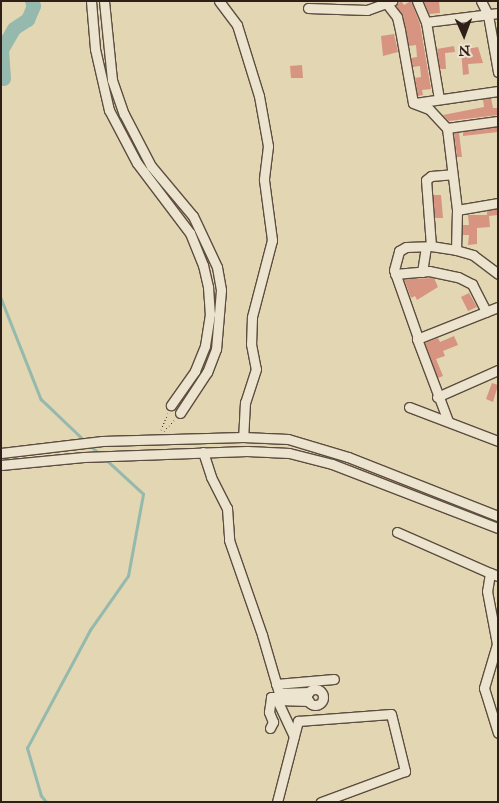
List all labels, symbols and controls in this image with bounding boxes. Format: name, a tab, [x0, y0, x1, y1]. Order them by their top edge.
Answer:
north arrow	[439, 10, 489, 60]
text: N	[458, 42, 471, 59]

